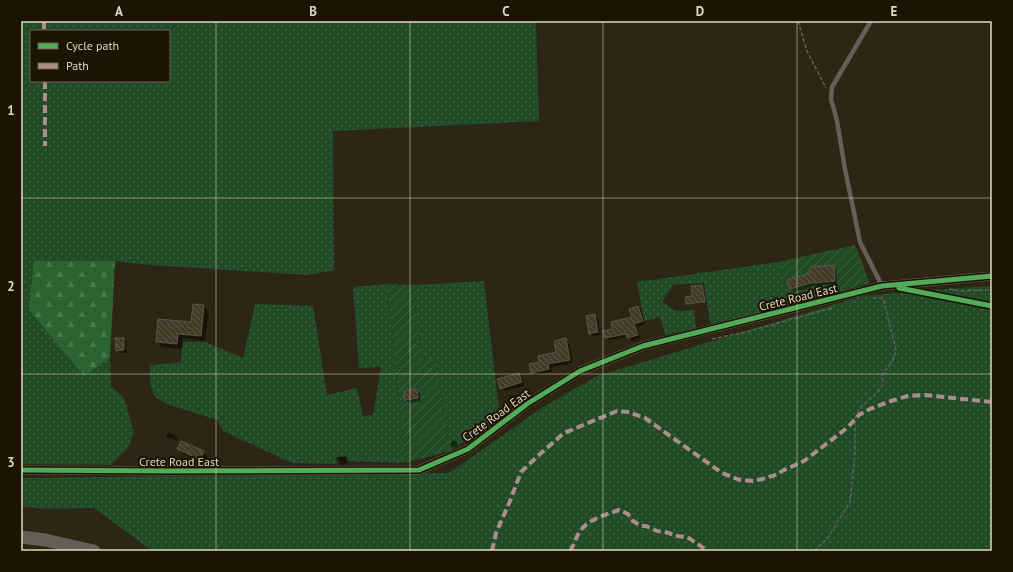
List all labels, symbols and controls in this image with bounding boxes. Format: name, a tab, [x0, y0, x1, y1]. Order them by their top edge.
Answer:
text: A	[115, 3, 123, 20]
text: B	[309, 3, 317, 20]
text: C	[502, 3, 510, 20]
text: D	[696, 3, 704, 20]
text: E	[891, 3, 898, 20]
legend	[30, 30, 170, 82]
text: Cycle path	[66, 38, 119, 53]
text: Path	[66, 58, 89, 73]
text: 1	[7, 102, 15, 119]
text: 2	[7, 278, 15, 295]
street label: Crete Road East	[757, 280, 839, 314]
street label: Crete Road East	[459, 385, 533, 445]
text: 3	[7, 454, 15, 471]
street label: Crete Road East	[139, 454, 219, 469]

